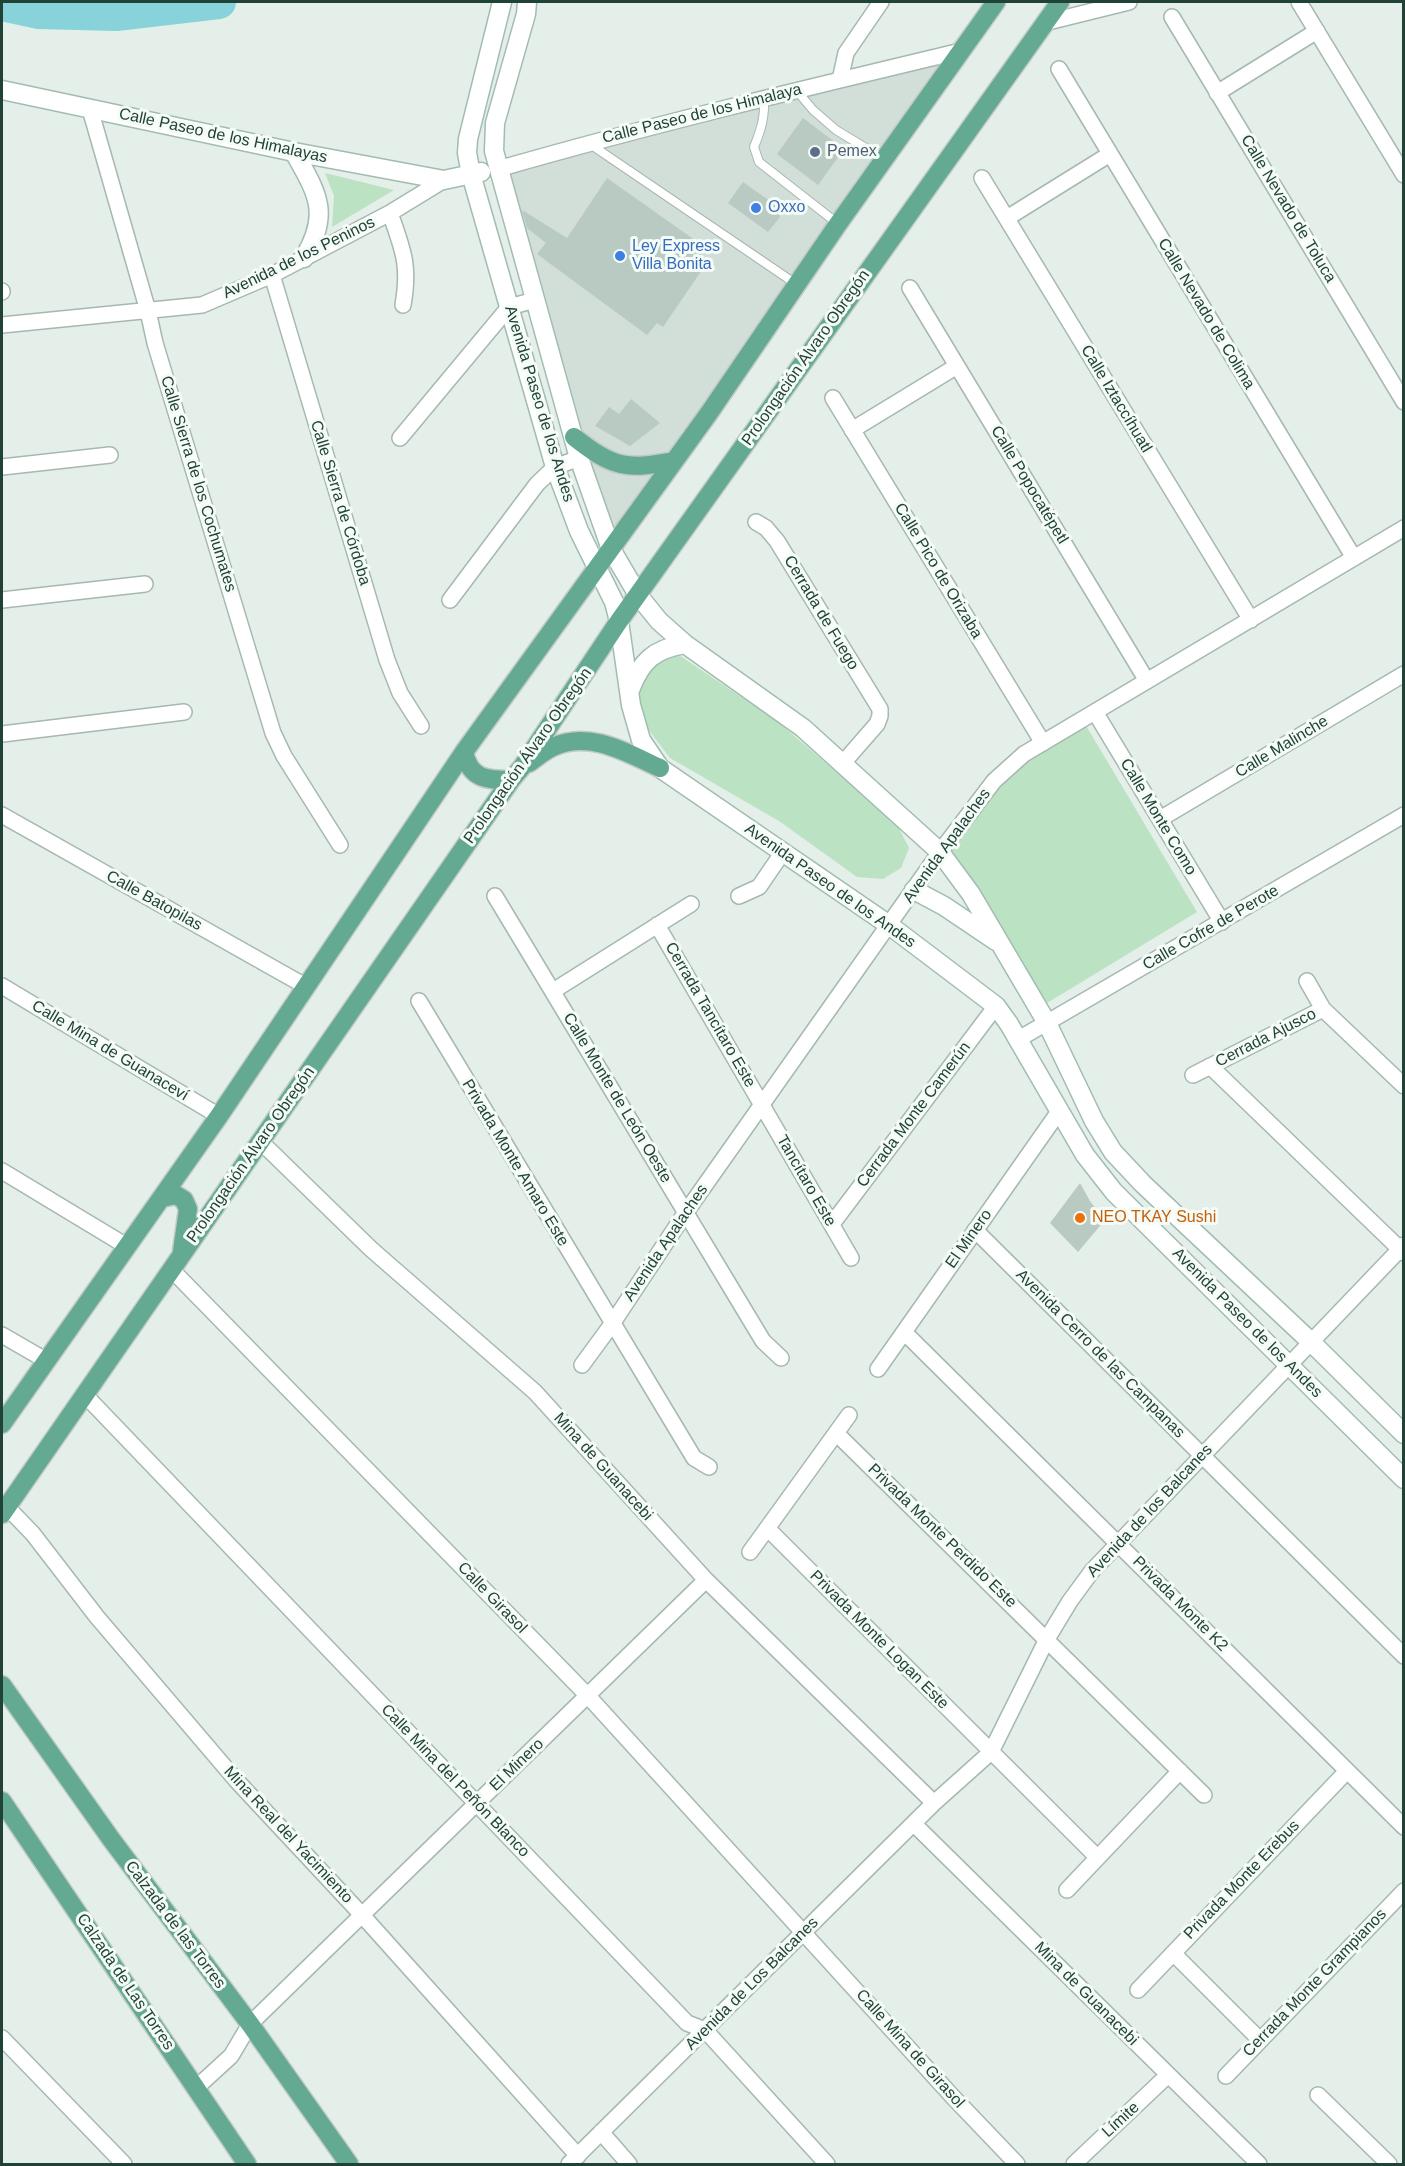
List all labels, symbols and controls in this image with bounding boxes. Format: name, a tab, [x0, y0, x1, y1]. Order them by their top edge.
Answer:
street label: Calle Paseo de los Himalaya	[600, 80, 804, 148]
street label: Calle Paseo de los Himalayas	[117, 105, 329, 167]
street label: Calle Nevado de Toluca	[1236, 132, 1340, 286]
place label: Pemex	[827, 142, 877, 162]
marker: Pemex	[808, 145, 822, 159]
place label: Oxxo	[768, 198, 805, 218]
marker: Oxxo	[749, 201, 763, 215]
street label: Avenida de los Peninos	[220, 213, 378, 303]
street label: Calle Nevado de Colima	[1153, 235, 1259, 393]
place label: Ley Express Villa Bonita	[632, 237, 720, 275]
marker: Ley Express Villa Bonita	[613, 249, 627, 263]
street label: Prolongación Álvaro Obregón	[738, 267, 874, 449]
street label: Avenida Paseo de los Andes	[500, 304, 578, 504]
street label: Calle Iztaccíhuatl	[1076, 342, 1156, 456]
street label: Calle Sierra de los Cochumates	[156, 374, 240, 594]
street label: Calle Sierra de Córdoba	[306, 418, 374, 588]
street label: Calle Popocatépetl	[986, 422, 1072, 548]
street label: Calle Pico de Orizaba	[890, 500, 986, 642]
street label: Cerrada de Fuego	[779, 552, 863, 674]
street label: Prolongación Álvaro Obregón	[460, 665, 596, 847]
street label: Calle Malinche	[1232, 712, 1332, 782]
street label: Calle Monte Como	[1116, 755, 1200, 879]
street label: Avenida Apalaches	[899, 785, 995, 907]
street label: Avenida Paseo de los Andes	[741, 820, 919, 952]
street label: Calle Batopilas	[103, 867, 205, 935]
street label: Calle Cofre de Perote	[1140, 881, 1282, 975]
street label: Cerrada Tancítaro Este	[661, 939, 759, 1091]
street label: Calle Mina de Guanaceví	[28, 997, 192, 1105]
street label: Cerrada Ajusco	[1213, 1004, 1319, 1072]
street label: Calle Monte de León Oeste	[559, 1010, 675, 1186]
street label: Cerrada Monte Camerún	[853, 1039, 975, 1191]
street label: Prolongación Álvaro Obregón	[183, 1064, 319, 1246]
street label: Privada Monte Amaro Este	[458, 1076, 572, 1250]
street label: Tancítaro Este	[772, 1132, 840, 1230]
street label: Avenida Apalaches	[620, 1181, 712, 1305]
street label: El Minero	[942, 1206, 996, 1272]
place label: NEO TKAY Sushi	[1092, 1208, 1216, 1228]
marker: NEO TKAY Sushi	[1073, 1211, 1087, 1225]
street label: Avenida Paseo de los Andes	[1168, 1244, 1326, 1402]
street label: Avenida Cerro de las Campanas	[1012, 1266, 1188, 1442]
street label: Mina de Guanacebi	[549, 1409, 657, 1525]
street label: Avenida de los Balcanes	[1083, 1440, 1217, 1582]
street label: Privada Monte Perdido Este	[864, 1460, 1020, 1612]
street label: Privada Monte K2	[1128, 1552, 1232, 1656]
street label: Calle Girasol	[453, 1558, 531, 1638]
street label: Privada Monte Logan Este	[806, 1567, 952, 1713]
street label: Calle Mina del Peñón Blanco	[377, 1700, 533, 1862]
street label: El Minero	[486, 1735, 548, 1795]
street label: Mina Real del Yacimiento	[220, 1763, 356, 1907]
street label: Privada Monte Erebus	[1180, 1816, 1304, 1944]
street label: Calzada de las Torres	[121, 1857, 229, 1993]
street label: Cerrada Monte Grampianos	[1239, 1905, 1391, 2061]
street label: Calzada de Las Torres	[72, 1910, 178, 2054]
street label: Avenida de Los Balcanes	[681, 1913, 823, 2055]
street label: Mina de Guanacebi	[1030, 1938, 1142, 2050]
street label: Calle Mina de Girasol	[852, 1986, 968, 2112]
street label: Límite	[1099, 2098, 1143, 2142]

